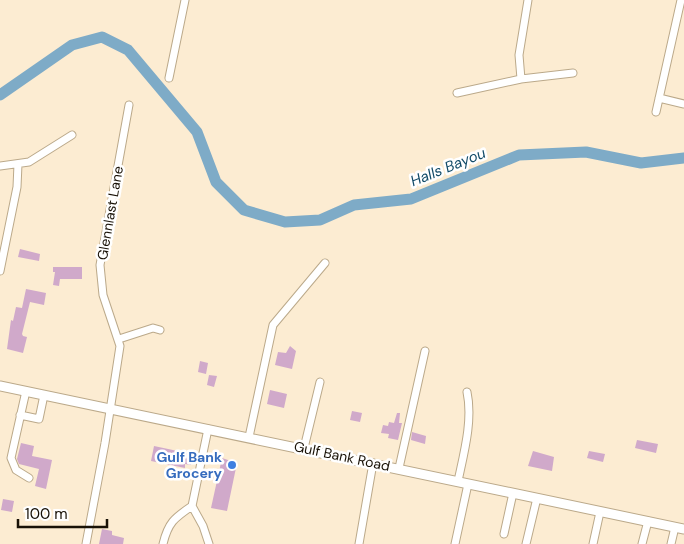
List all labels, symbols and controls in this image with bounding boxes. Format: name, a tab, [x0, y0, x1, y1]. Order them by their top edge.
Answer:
water label: Halls Bayou	[407, 143, 489, 191]
street label: Glennlast Lane	[93, 164, 127, 262]
street label: Gulf Bank Road	[292, 437, 392, 475]
place label: Gulf Bank Grocery	[156, 448, 223, 482]
marker: Gulf Bank Grocery	[226, 459, 238, 471]
scale bar	[18, 496, 106, 528]
text: 100 m	[25, 504, 68, 524]

